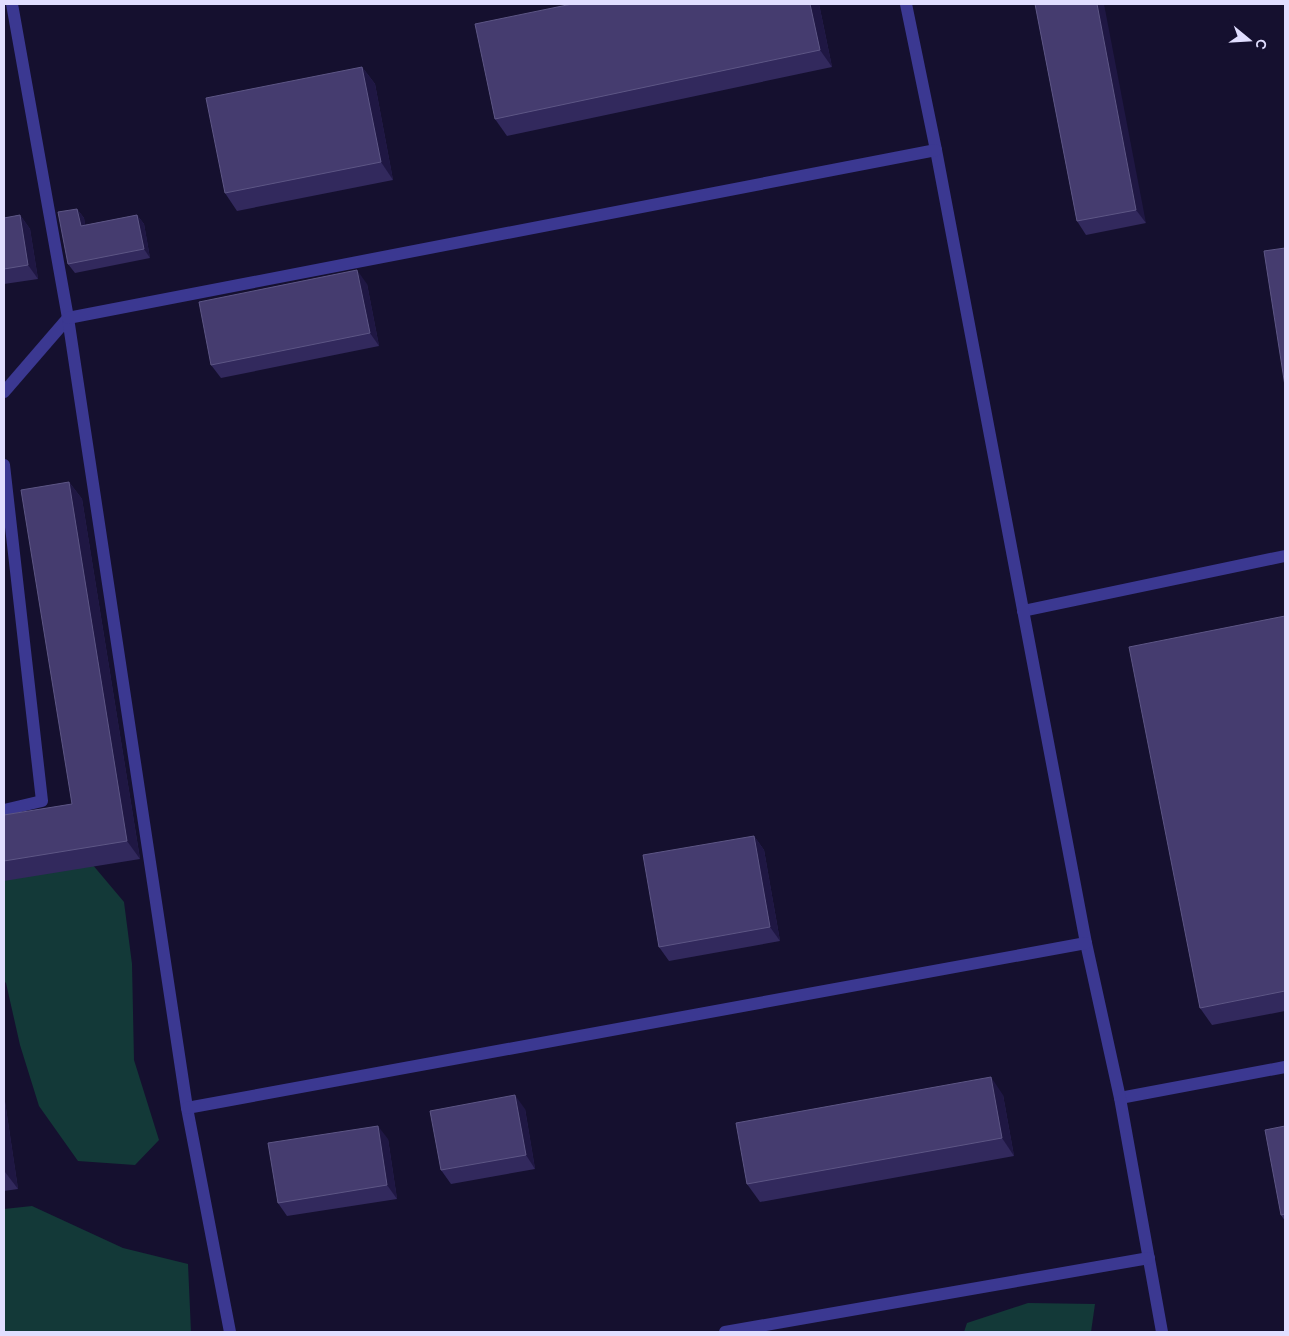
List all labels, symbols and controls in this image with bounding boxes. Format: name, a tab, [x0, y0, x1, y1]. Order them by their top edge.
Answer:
north arrow	[1224, 15, 1274, 65]
text: С	[1252, 37, 1270, 51]

